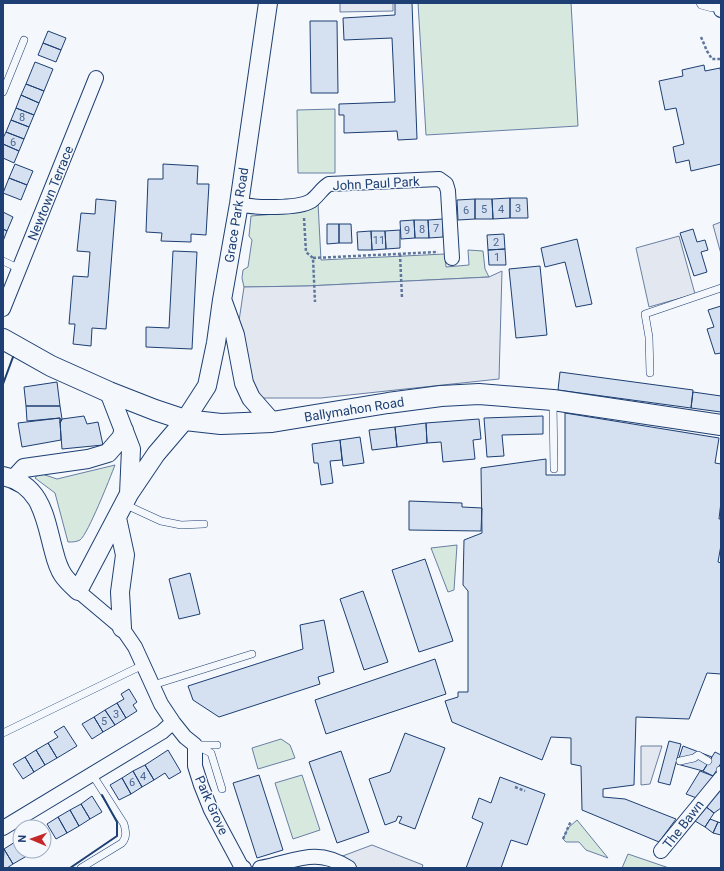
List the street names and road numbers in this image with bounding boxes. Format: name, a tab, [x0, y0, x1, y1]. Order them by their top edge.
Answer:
street label: Newtown Terrace	[25, 144, 76, 243]
street label: Grace Park Road	[222, 166, 251, 264]
street label: John Paul Park	[332, 174, 420, 193]
street label: Ballymahon Road	[303, 394, 405, 425]
street label: Park Grove	[192, 773, 231, 837]
street label: The Bawn	[660, 797, 707, 851]

